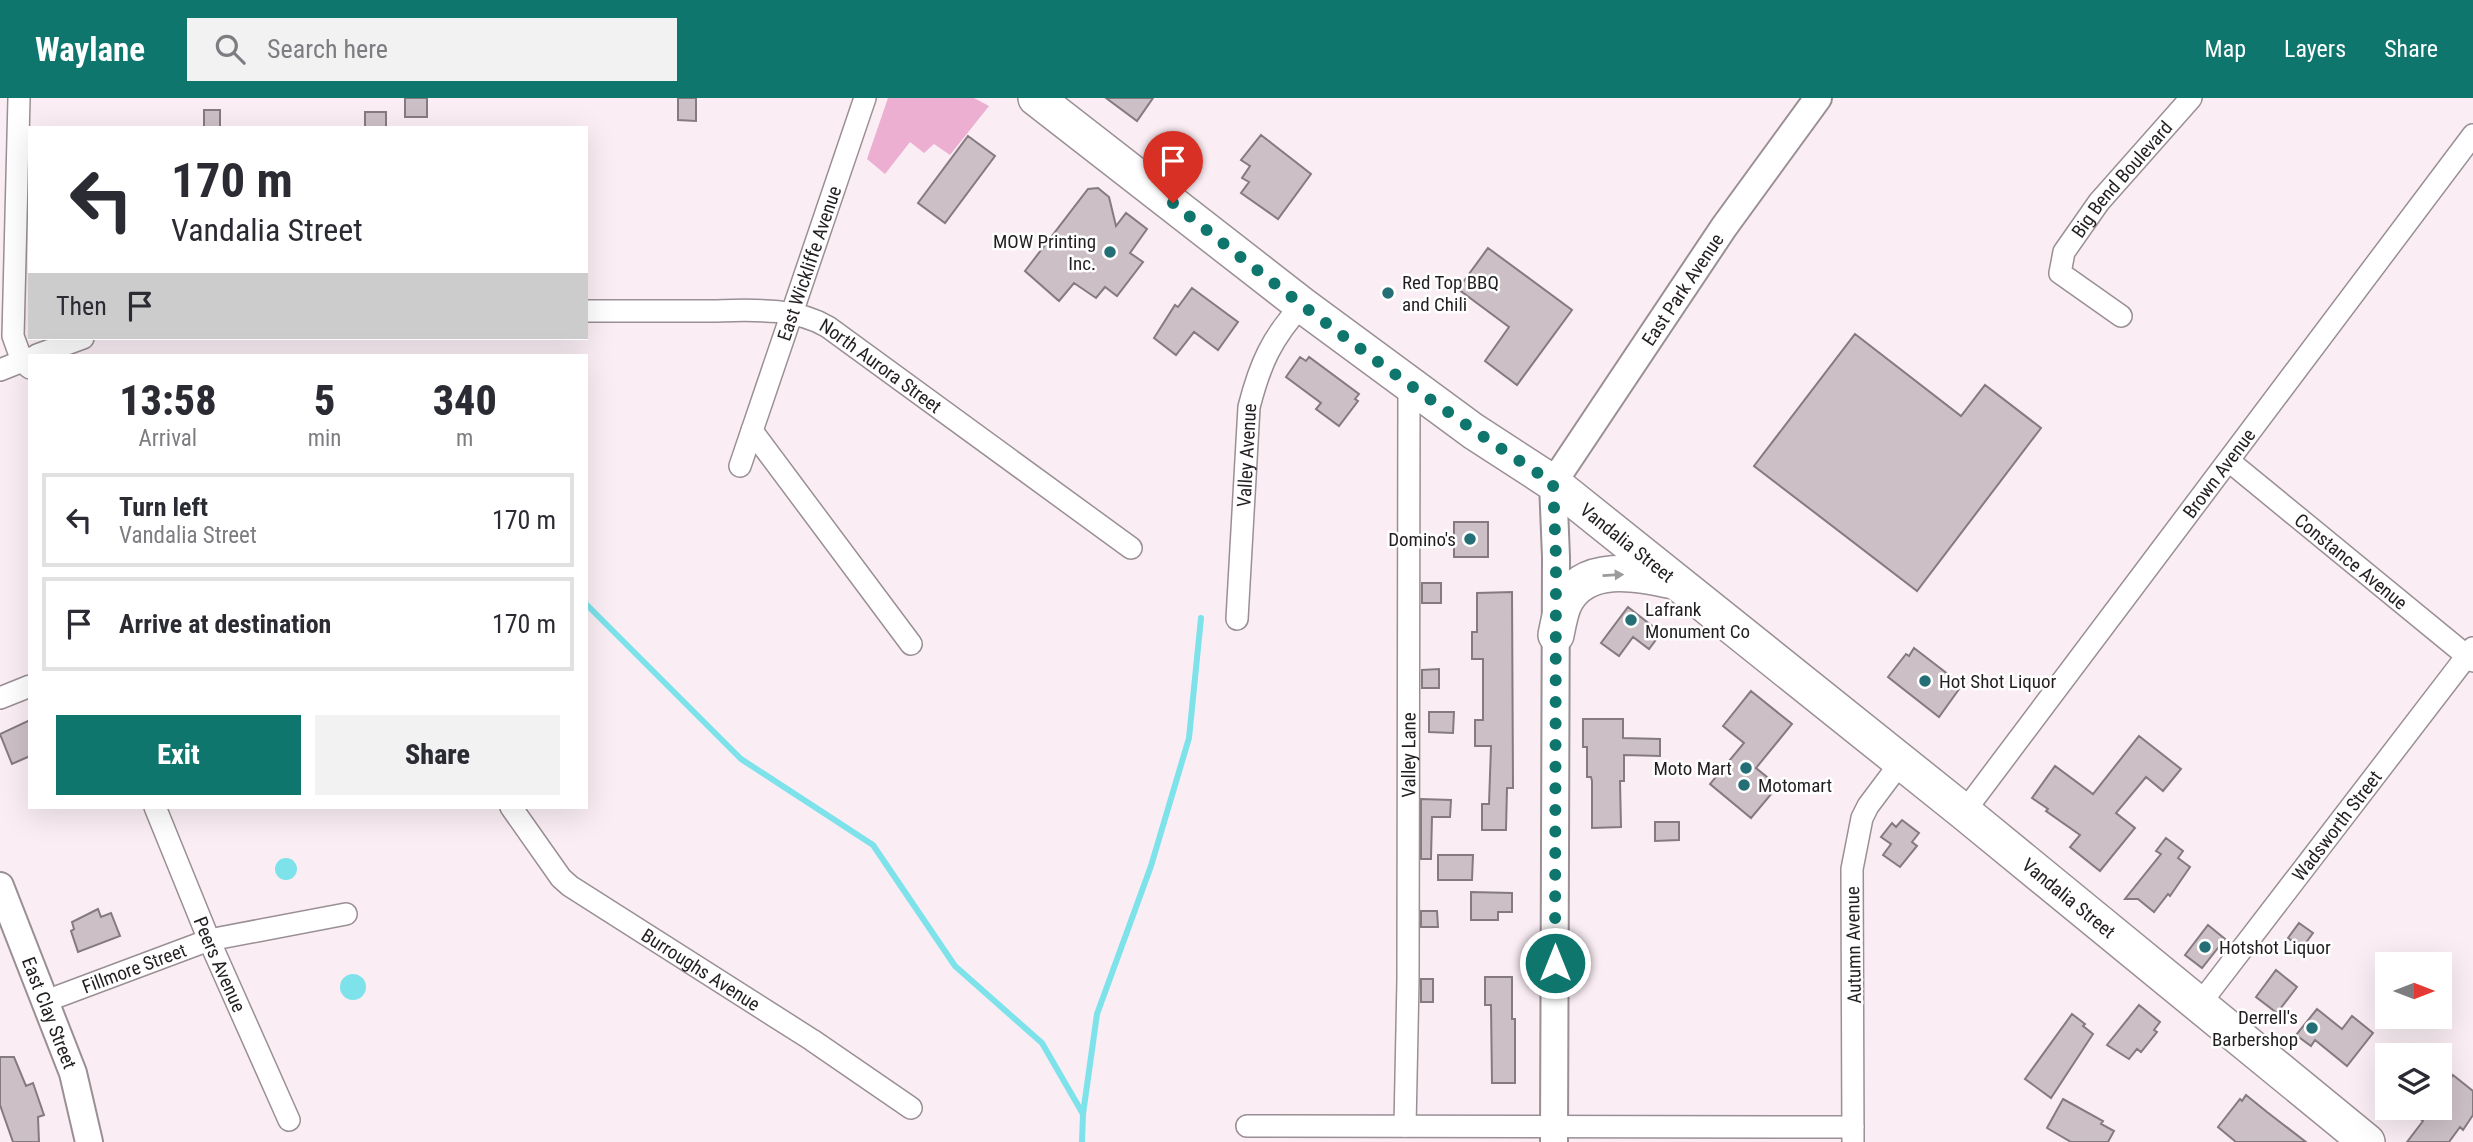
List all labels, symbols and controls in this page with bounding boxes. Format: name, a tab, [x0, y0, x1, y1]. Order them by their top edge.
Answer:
search box	[187, 18, 677, 81]
text: Waylane	[35, 30, 145, 69]
icon: search	[211, 30, 249, 68]
text: Search here	[267, 34, 388, 64]
text: Map	[2205, 35, 2246, 63]
text: Layers	[2284, 35, 2346, 63]
text: Share	[2384, 35, 2438, 63]
street label: Big Bend Boulevard	[2067, 116, 2177, 242]
pin	[1143, 131, 1203, 203]
icon: arrive	[1154, 142, 1192, 180]
text: 170 m	[171, 152, 293, 209]
icon: left	[56, 154, 147, 245]
street label: East Wickliffe Avenue	[772, 183, 846, 344]
text: Vandalia Street	[171, 211, 363, 249]
street label: East Park Avenue	[1637, 229, 1729, 350]
place label: MOW Printing Inc.	[993, 230, 1096, 275]
marker: MOW Printing Inc.	[1102, 244, 1118, 260]
place label: Red Top BBQ and Chili	[1402, 271, 1499, 316]
marker: Red Top BBQ and Chili	[1380, 285, 1396, 301]
icon: arrive	[121, 287, 159, 325]
text: Then	[56, 291, 107, 321]
street label: North Aurora Street	[816, 314, 946, 418]
text: 13:58	[119, 376, 216, 425]
text: 5	[314, 376, 335, 425]
text: 340	[433, 376, 497, 425]
street label: Valley Avenue	[1232, 403, 1261, 508]
street label: Brown Avenue	[2178, 424, 2260, 523]
text: Arrival	[139, 425, 197, 452]
text: min	[308, 425, 341, 452]
text: m	[456, 425, 473, 452]
text: Turn left	[119, 492, 208, 522]
street label: Vandalia Street	[1575, 498, 1679, 587]
icon: left	[60, 501, 98, 539]
text: 170 m	[492, 505, 556, 535]
street label: Constance Avenue	[2290, 509, 2412, 615]
text: Vandalia Street	[119, 522, 257, 549]
place label: Domino's	[1388, 528, 1456, 551]
marker: Domino's	[1462, 531, 1478, 547]
one-way arrow	[1602, 569, 1624, 580]
place label: Lafrank Monument Co	[1645, 598, 1750, 643]
icon: arrive	[60, 605, 98, 643]
text: Arrive at destination	[119, 609, 331, 639]
text: 170 m	[492, 609, 556, 639]
marker: Lafrank Monument Co	[1623, 612, 1639, 628]
place label: Hot Shot Liquor	[1939, 670, 2056, 693]
marker: Hot Shot Liquor	[1917, 673, 1933, 689]
street label: Valley Lane	[1397, 712, 1420, 798]
button: Exit	[56, 715, 301, 795]
button: Share	[315, 715, 560, 795]
place label: Moto Mart	[1653, 757, 1732, 780]
marker: Moto Mart	[1738, 760, 1754, 776]
street label: Wadsworth Street	[2287, 766, 2387, 886]
place label: Motomart	[1758, 774, 1832, 797]
marker: Motomart	[1736, 777, 1752, 793]
street label: Vandalia Street	[2017, 853, 2120, 943]
street label: Autumn Avenue	[1841, 886, 1866, 1004]
street label: Peers Avenue	[189, 913, 251, 1016]
street label: Burroughs Avenue	[637, 923, 764, 1016]
position arrow	[1518, 926, 1592, 1000]
place label: Hotshot Liquor	[2219, 936, 2331, 959]
street label: Fillmore Street	[79, 939, 190, 998]
marker: Hotshot Liquor	[2197, 939, 2213, 955]
north arrow	[2375, 952, 2452, 1029]
map controls	[2375, 952, 2452, 1120]
street label: East Clay Street	[17, 954, 81, 1072]
place label: Derrell's Barbershop	[2212, 1006, 2298, 1051]
marker: Derrell's Barbershop	[2304, 1020, 2320, 1036]
button: layers	[2375, 1043, 2452, 1120]

